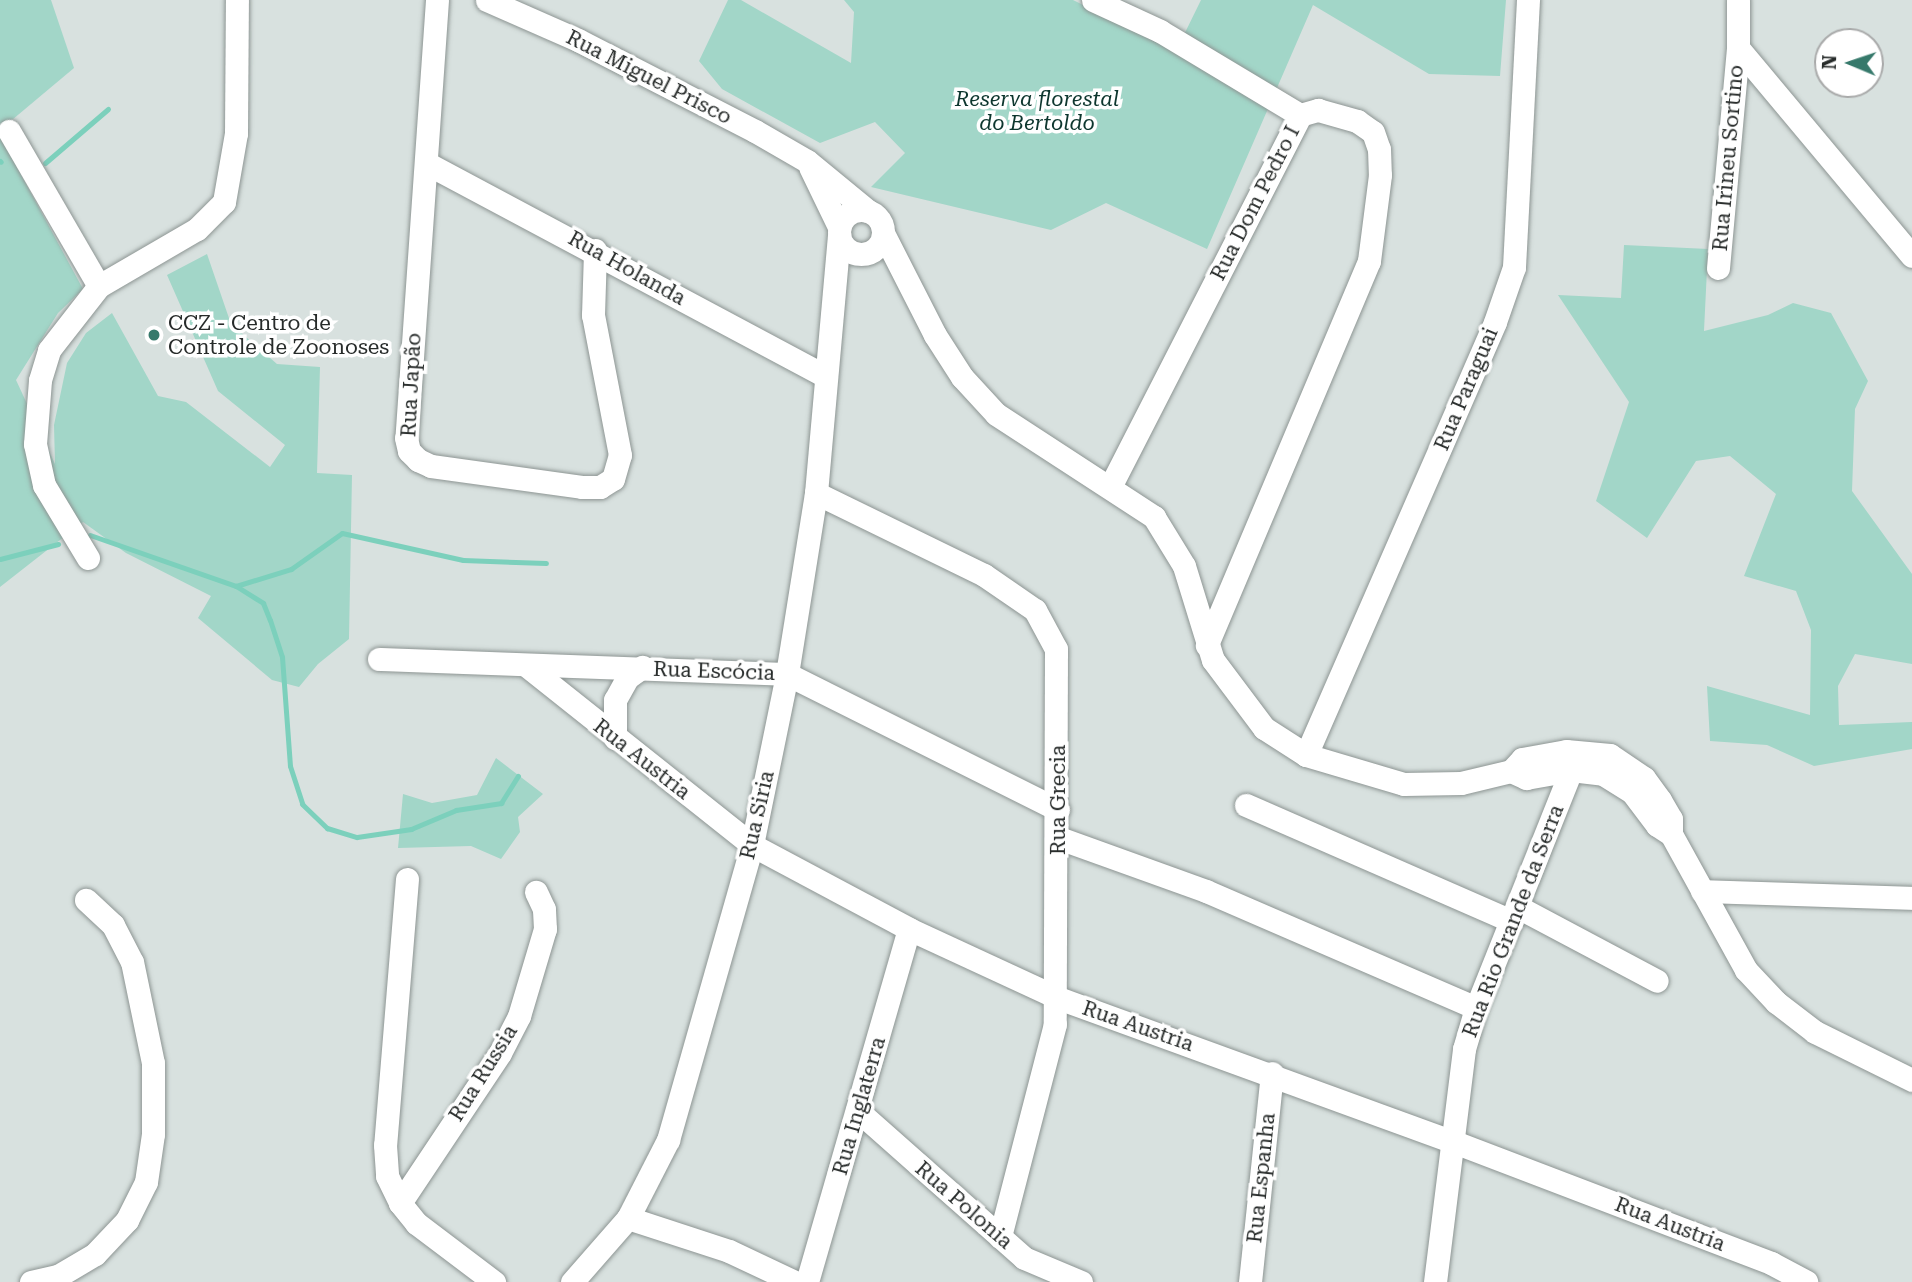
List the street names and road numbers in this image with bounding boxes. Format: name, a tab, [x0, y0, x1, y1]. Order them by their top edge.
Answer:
street label: Rua Miguel Prisco	[562, 24, 736, 130]
street label: Rua Irineu Sortino	[1707, 64, 1749, 252]
street label: Rua Dom Pedro I	[1205, 121, 1305, 285]
street label: Rua Holanda	[564, 225, 690, 311]
street label: Rua Paraguai	[1429, 324, 1503, 454]
street label: Rua Japão	[396, 332, 426, 438]
street label: Rua Escócia	[653, 656, 775, 686]
street label: Rua Austria	[589, 713, 695, 805]
street label: Rua Grecia	[1045, 745, 1071, 855]
street label: Rua Siria	[735, 768, 779, 862]
street label: Rua Rio Grande da Serra	[1457, 801, 1569, 1041]
street label: Rua Austria	[1079, 995, 1197, 1057]
street label: Rua Russia	[443, 1020, 523, 1126]
street label: Rua Inglaterra	[827, 1034, 891, 1178]
street label: Rua Espanha	[1242, 1112, 1280, 1244]
street label: Rua Polonia	[910, 1156, 1018, 1254]
street label: Rua Austria	[1611, 1191, 1729, 1257]

